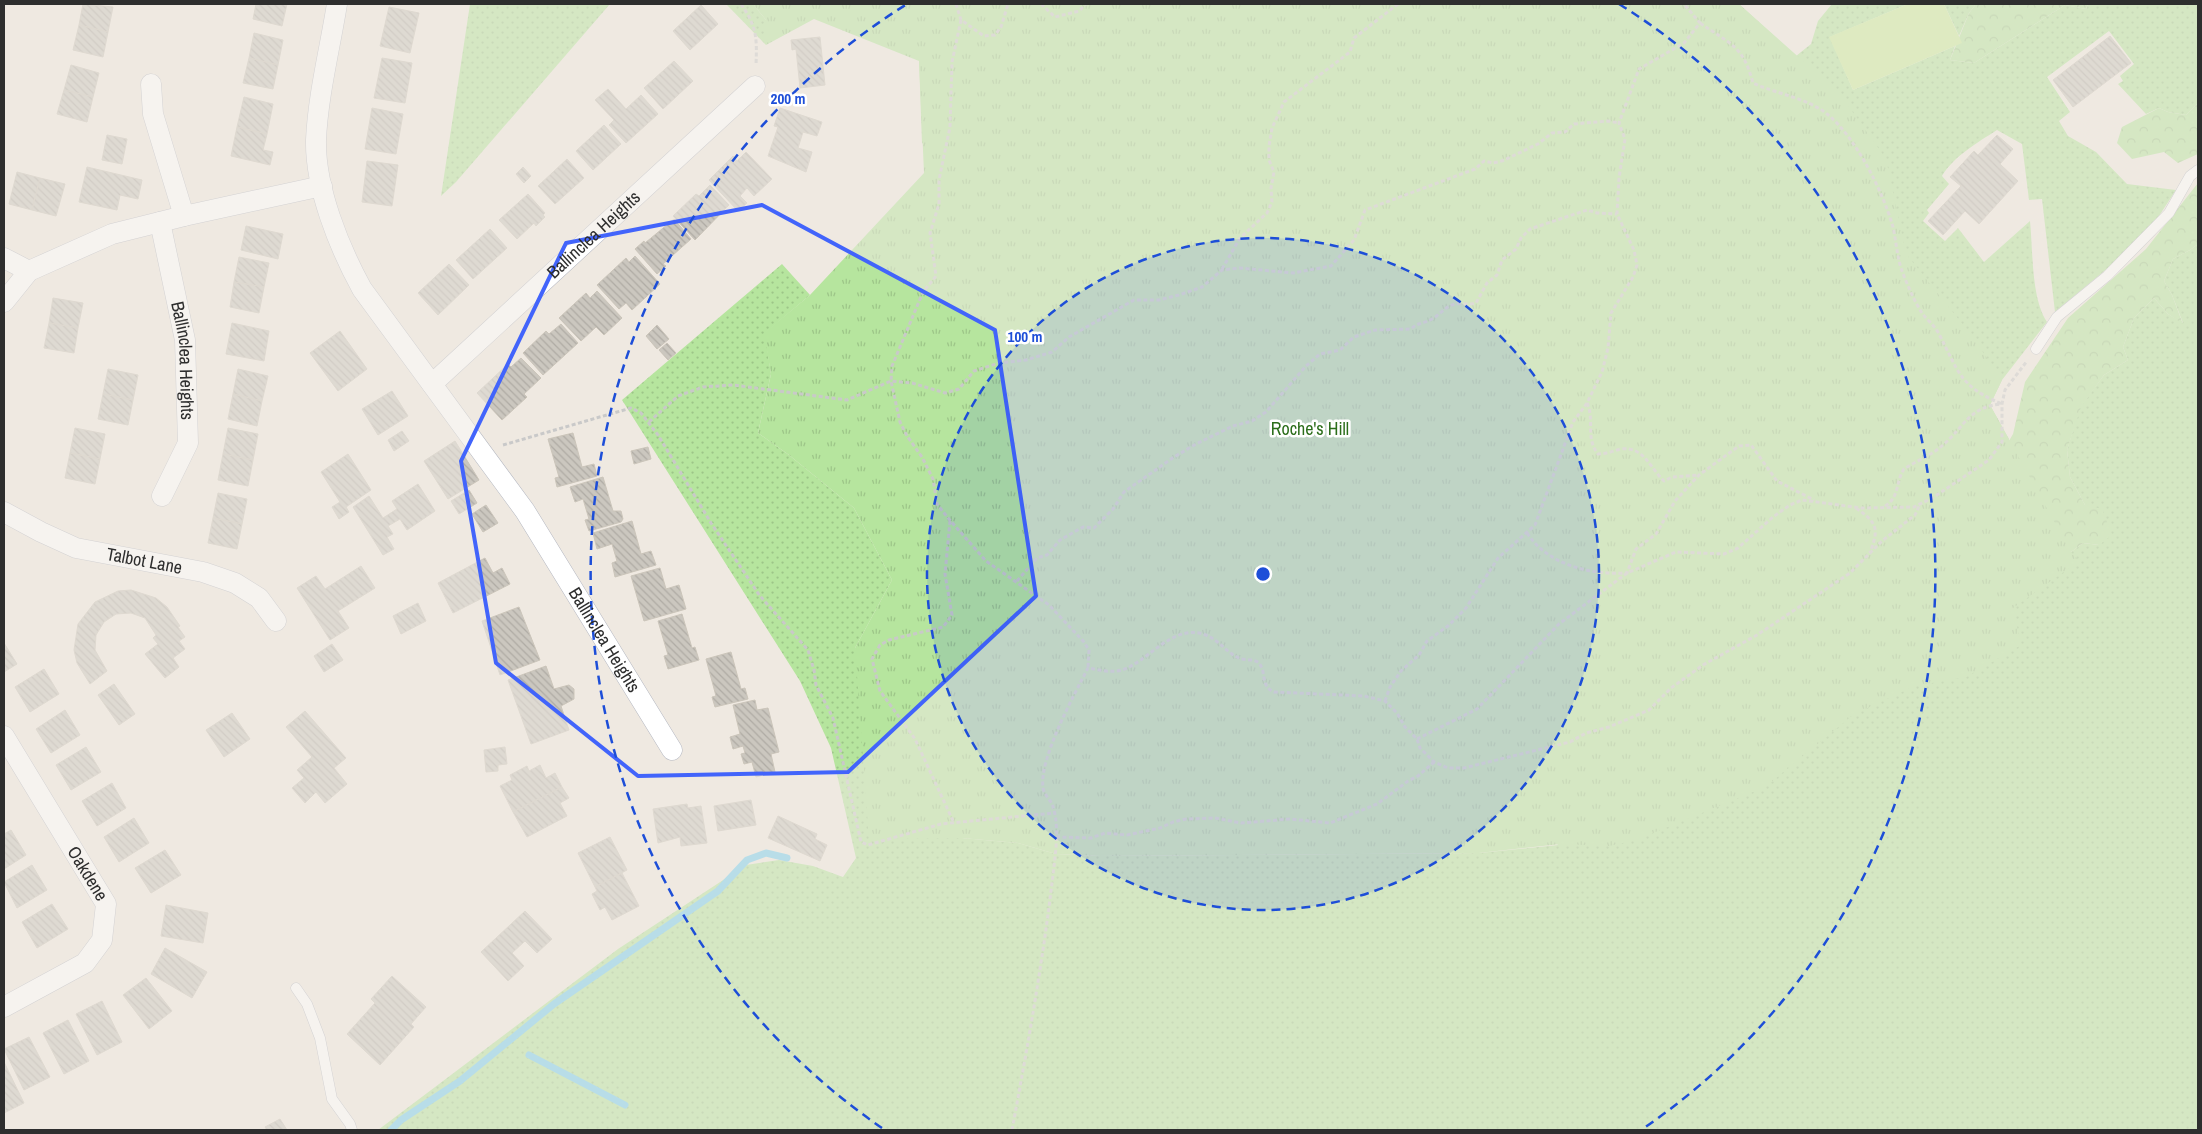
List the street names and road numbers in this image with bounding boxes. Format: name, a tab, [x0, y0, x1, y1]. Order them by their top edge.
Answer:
street label: Ballinclea Heights	[541, 185, 646, 284]
street label: Ballinclea Heights	[165, 299, 200, 420]
street label: Talbot Lane	[104, 541, 184, 580]
street label: Ballinclea Heights	[563, 582, 647, 697]
street label: Oakdene	[62, 841, 114, 905]

